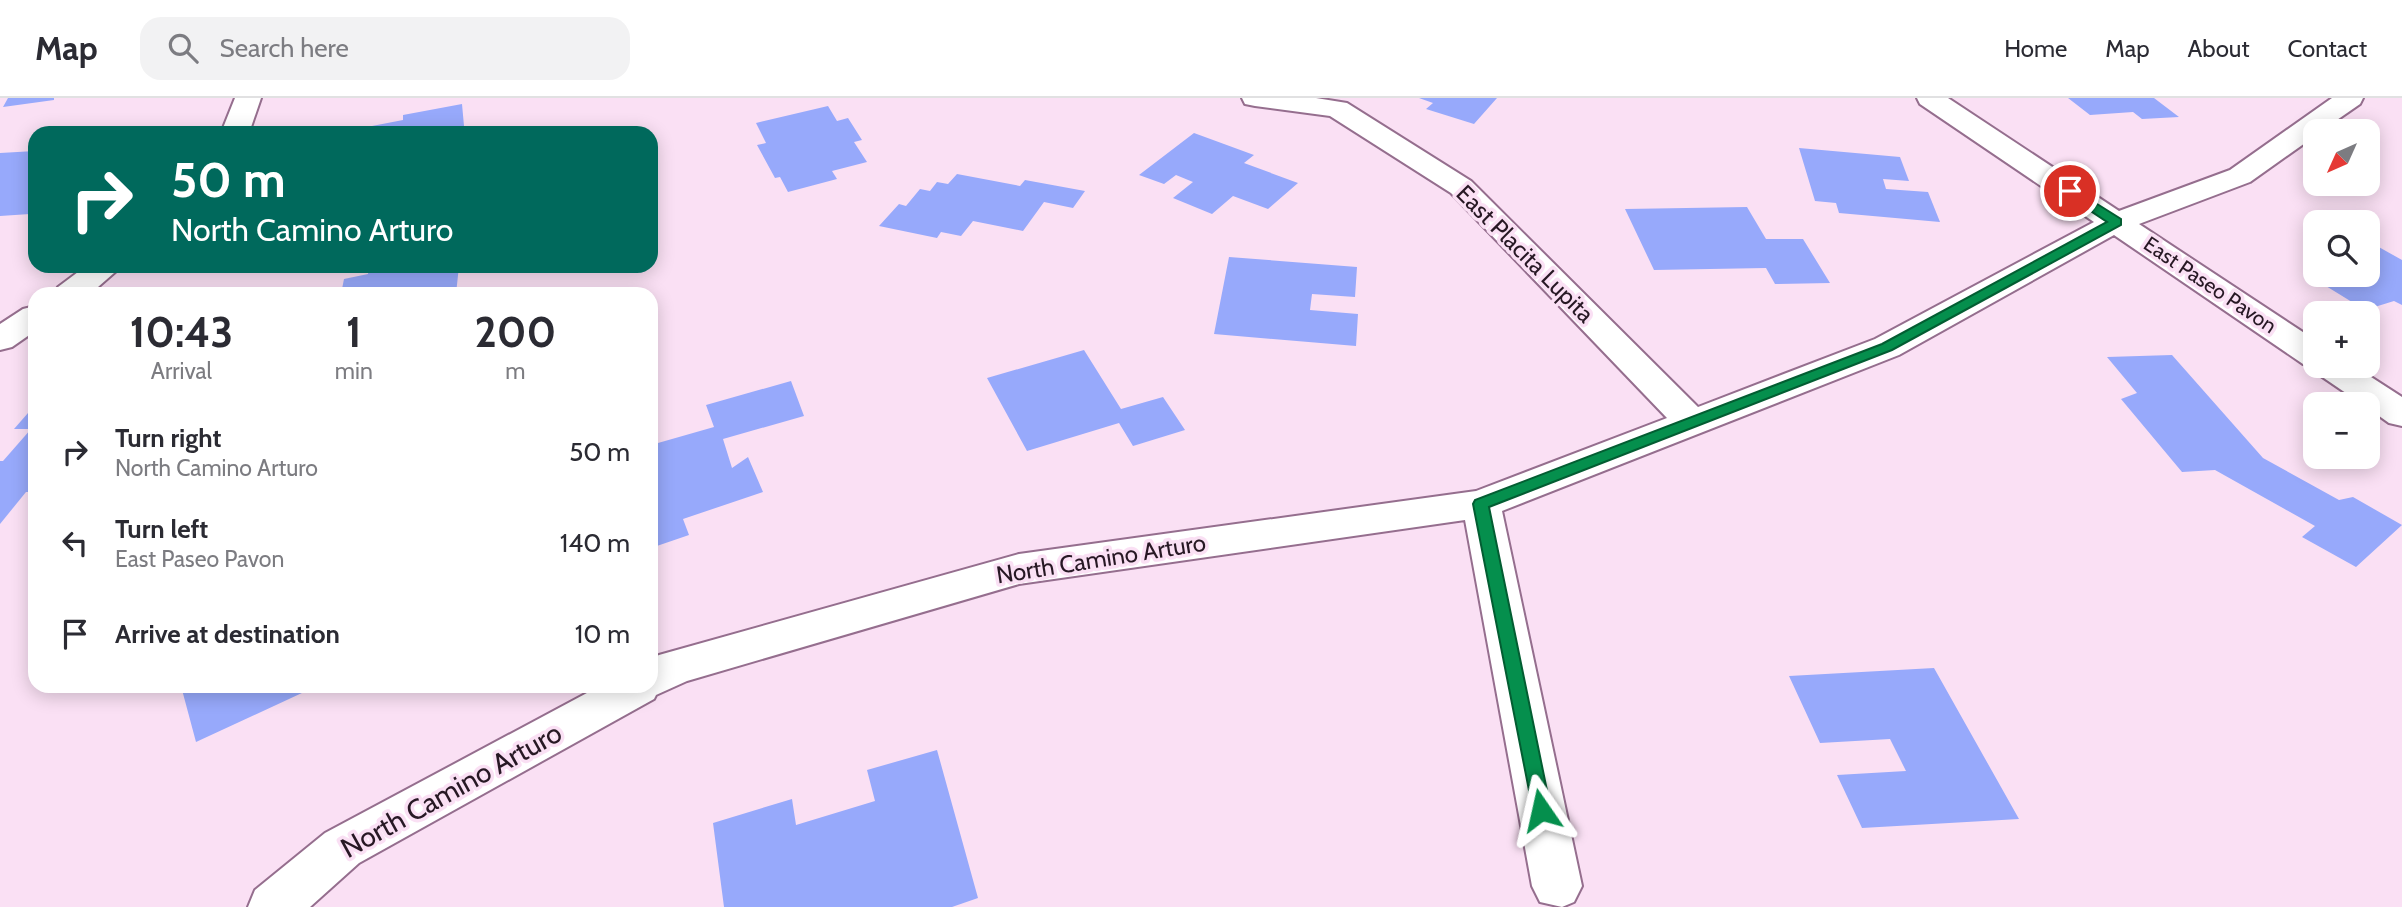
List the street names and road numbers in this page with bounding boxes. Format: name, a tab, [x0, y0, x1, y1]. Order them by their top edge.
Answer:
street label: East Placita Lupita	[1451, 179, 1600, 329]
street label: East Paseo Pavon	[2139, 231, 2281, 338]
street label: North Camino Arturo	[994, 528, 1208, 589]
street label: North Camino Arturo	[335, 715, 567, 865]

